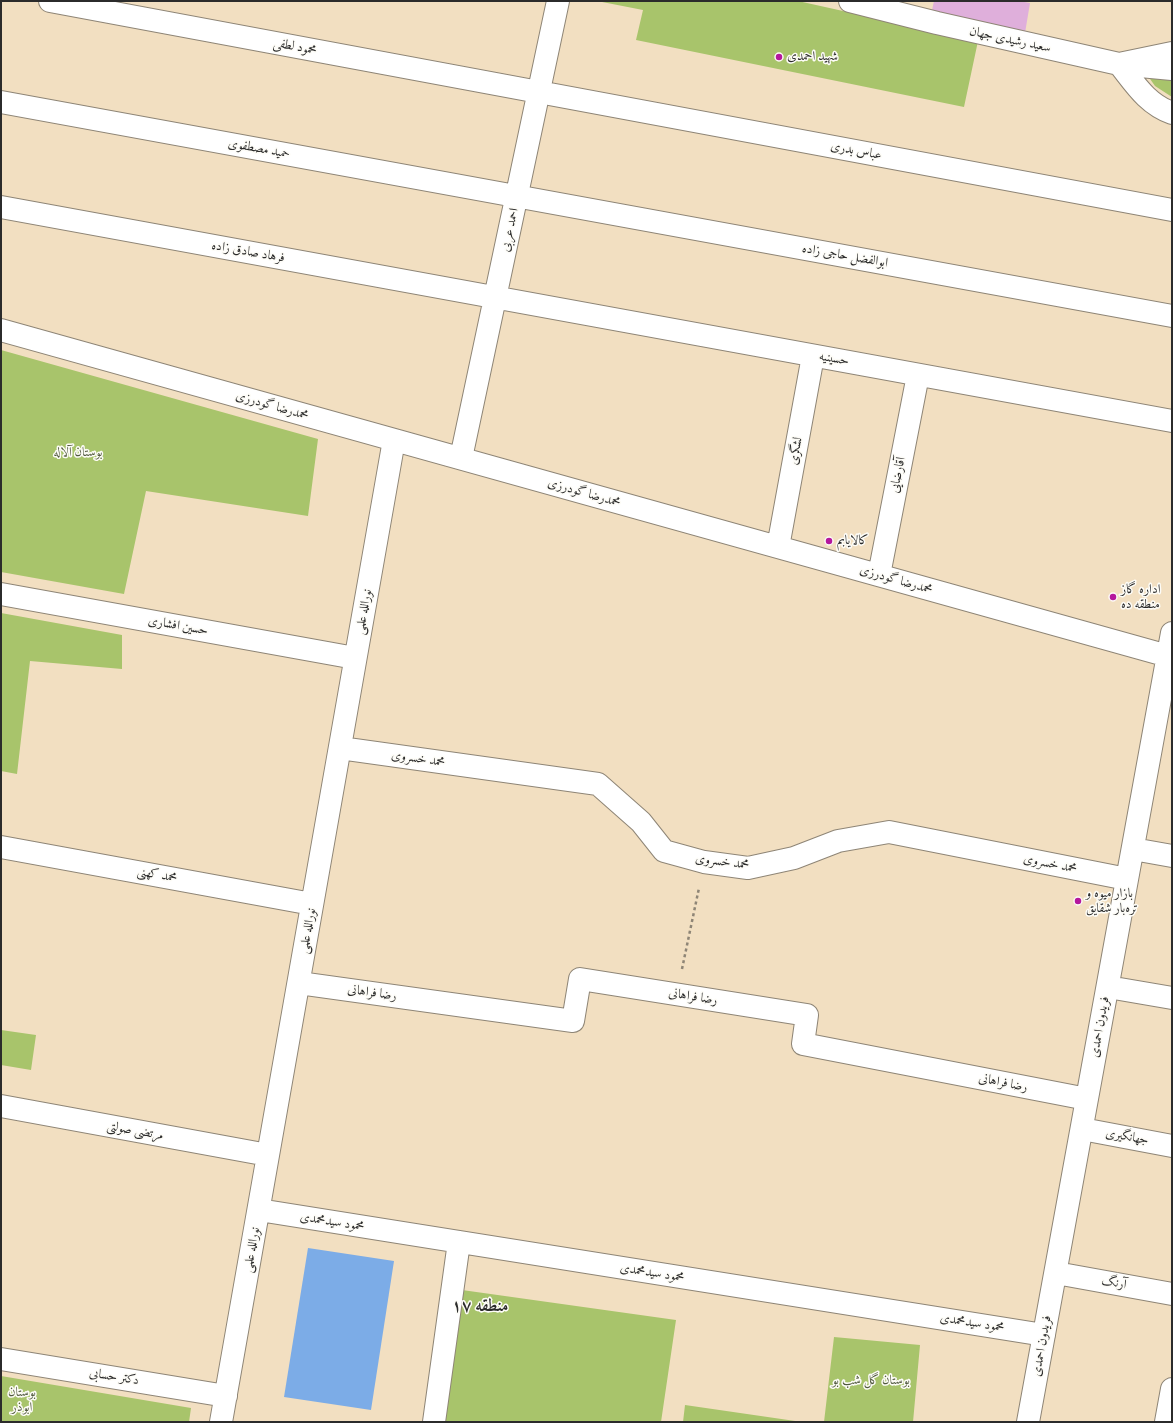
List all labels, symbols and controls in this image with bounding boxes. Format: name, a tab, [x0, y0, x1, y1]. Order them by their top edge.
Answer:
street label: سعید رشیدی جهان	[968, 24, 1052, 56]
street label: محمود لطفی	[272, 35, 318, 59]
place label: شهید احمدی	[787, 49, 838, 65]
marker: شهید احمدی	[774, 52, 784, 62]
street label: حمید مصطفوی	[227, 136, 291, 162]
street label: عباس بدری	[829, 138, 883, 164]
street label: احمد عربی	[498, 207, 522, 253]
street label: فرهاد صادق زاده	[210, 238, 286, 266]
street label: ابوالفضل حاجی زاده	[801, 241, 889, 271]
street label: حسینیه	[818, 349, 850, 369]
street label: محمدرضا گودرزی	[234, 388, 310, 424]
street label: لشگری	[786, 436, 806, 466]
park label: بوستان آلاله	[53, 445, 103, 461]
street label: آقارضایی	[887, 456, 909, 494]
street label: محمدرضا گودرزی	[546, 475, 622, 511]
place label: کالایابم	[837, 533, 869, 549]
marker: کالایابم	[824, 536, 834, 546]
street label: محمدرضا گودرزی	[858, 562, 934, 598]
place label: اداره گاز منطقه ده	[1121, 582, 1161, 613]
street label: نورالله علمی	[352, 588, 376, 636]
marker: اداره گاز منطقه ده	[1108, 592, 1118, 602]
street label: حسین افشاری	[147, 613, 209, 639]
street label: محمد خسروی	[390, 748, 446, 770]
street label: محمد خسروی	[694, 851, 750, 873]
street label: محمد خسروی	[1022, 851, 1078, 877]
street label: محمد کهنی	[136, 864, 178, 886]
place label: بازار میوه و تره‌بار شقایق	[1086, 886, 1138, 917]
marker: بازار میوه و تره‌بار شقایق	[1073, 896, 1083, 906]
street label: نورالله علمی	[296, 907, 320, 955]
street label: رضا فراهانی	[346, 982, 398, 1004]
street label: رضا فراهانی	[667, 985, 719, 1009]
street label: فریدون احمدی	[1087, 995, 1113, 1059]
street label: رضا فراهانی	[977, 1071, 1029, 1095]
street label: مرتضی صولتی	[105, 1118, 165, 1144]
street label: جهانگیری	[1104, 1126, 1150, 1148]
street label: محمود سیدمحمدی	[299, 1209, 365, 1235]
street label: نورالله علمی	[240, 1226, 264, 1274]
street label: محمود سیدمحمدی	[619, 1260, 685, 1286]
street label: آرنگ	[1100, 1273, 1128, 1293]
district label: منطقه ۱۷	[452, 1297, 508, 1317]
street label: محمود سیدمحمدی	[939, 1310, 1005, 1336]
street label: فریدون احمدی	[1029, 1314, 1055, 1378]
street label: دکتر حسابی	[88, 1365, 140, 1389]
park label: بوستان گل شب بو	[832, 1373, 910, 1389]
park label: بوستان ابوذر	[8, 1385, 36, 1416]

